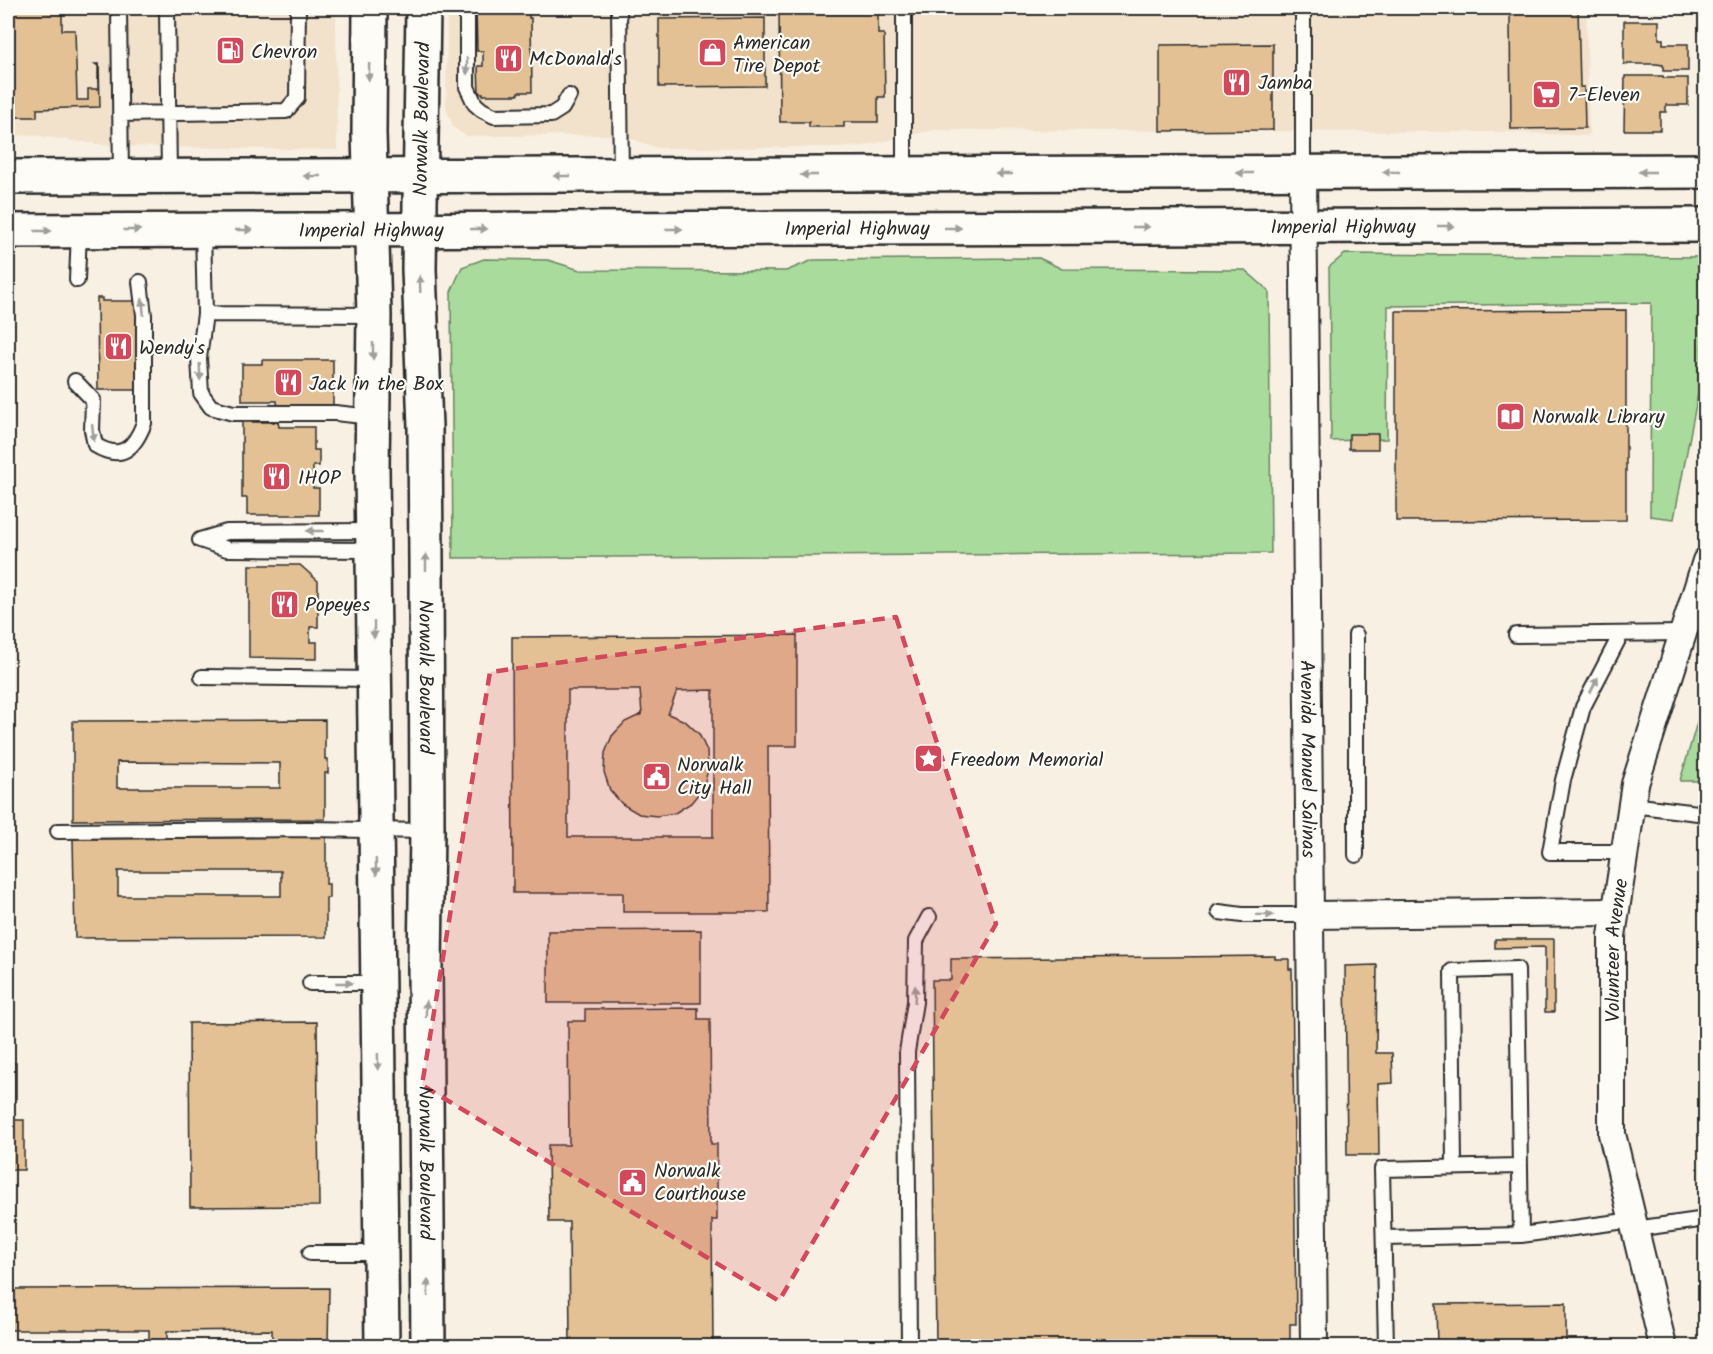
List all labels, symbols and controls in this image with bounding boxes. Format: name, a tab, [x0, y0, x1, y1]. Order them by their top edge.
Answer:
place label: American Tire Depot	[733, 28, 821, 83]
fuel station icon: Chevron	[214, 35, 246, 67]
place label: Chevron	[251, 37, 317, 69]
shop icon: American Tire Depot	[696, 37, 728, 69]
street label: Norwalk Boulevard	[406, 41, 440, 196]
restaurant icon: McDonald's	[492, 42, 524, 74]
place label: McDonald's	[529, 44, 622, 76]
one-way arrow	[462, 56, 472, 75]
one-way arrow	[364, 62, 374, 81]
restaurant icon: Jamba	[1221, 66, 1253, 98]
place label: Jamba	[1258, 68, 1313, 100]
supermarket icon: 7-Eleven	[1531, 78, 1563, 110]
place label: 7-Eleven	[1568, 80, 1640, 112]
one-way arrow	[1381, 167, 1400, 177]
one-way arrow	[1638, 167, 1657, 176]
one-way arrow	[1235, 168, 1254, 178]
one-way arrow	[994, 169, 1013, 179]
one-way arrow	[799, 170, 818, 180]
one-way arrow	[302, 171, 321, 181]
one-way arrow	[553, 171, 572, 181]
street label: Imperial Highway	[1270, 212, 1416, 245]
street label: Imperial Highway	[784, 214, 930, 246]
street label: Imperial Highway	[298, 215, 444, 248]
one-way arrow	[1436, 221, 1455, 231]
one-way arrow	[1131, 222, 1150, 232]
one-way arrow	[944, 223, 963, 233]
one-way arrow	[470, 224, 489, 234]
one-way arrow	[665, 224, 684, 233]
one-way arrow	[123, 225, 142, 235]
one-way arrow	[234, 225, 253, 235]
one-way arrow	[34, 226, 53, 236]
one-way arrow	[415, 275, 424, 294]
one-way arrow	[138, 297, 148, 316]
restaurant icon: Wendy's	[102, 331, 134, 363]
place label: Wendy's	[139, 333, 206, 365]
one-way arrow	[368, 342, 378, 361]
one-way arrow	[195, 362, 204, 381]
restaurant icon: Jack in the Box	[272, 367, 304, 399]
place label: Jack in the Box	[309, 369, 444, 401]
library icon: Norwalk Library	[1495, 400, 1527, 432]
place label: Norwalk Library	[1532, 402, 1665, 434]
one-way arrow	[88, 424, 98, 443]
restaurant icon: IHOP	[261, 461, 293, 493]
place label: IHOP	[298, 463, 342, 495]
one-way arrow	[306, 526, 325, 536]
one-way arrow	[421, 553, 431, 572]
restaurant icon: Popeyes	[268, 588, 300, 620]
place label: Popeyes	[305, 590, 371, 622]
street label: Norwalk Boulevard	[408, 600, 441, 755]
one-way arrow	[369, 621, 379, 640]
street label: Avenida Manuel Salinas	[1290, 660, 1323, 859]
one-way arrow	[1589, 676, 1599, 693]
place icon: Freedom Memorial	[913, 743, 945, 775]
place label: Freedom Memorial	[950, 745, 1104, 777]
place label: Norwalk City Hall	[677, 750, 752, 805]
public building icon: Norwalk City Hall	[640, 760, 672, 792]
one-way arrow	[371, 858, 381, 877]
street label: Volunteer Avenue	[1598, 876, 1638, 1022]
one-way arrow	[1255, 910, 1274, 920]
one-way arrow	[334, 978, 353, 988]
one-way arrow	[910, 985, 919, 1004]
one-way arrow	[421, 1000, 431, 1019]
one-way arrow	[373, 1053, 383, 1072]
street label: Norwalk Boulevard	[408, 1086, 441, 1241]
place label: Norwalk Courthouse	[654, 1156, 746, 1211]
public building icon: Norwalk Courthouse	[617, 1166, 649, 1198]
one-way arrow	[423, 1279, 433, 1298]

